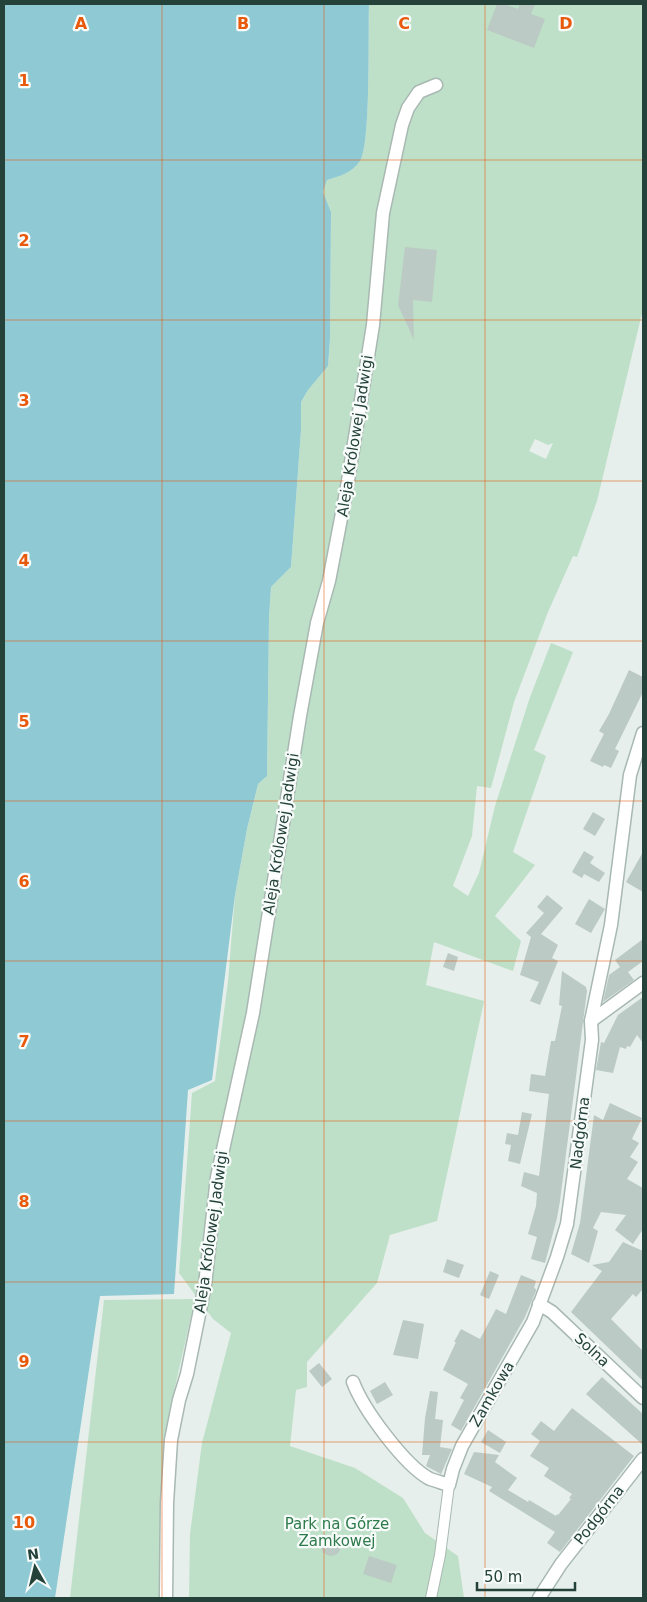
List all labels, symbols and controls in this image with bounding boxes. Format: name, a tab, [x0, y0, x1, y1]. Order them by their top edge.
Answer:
text: A	[75, 14, 88, 33]
text: B	[237, 14, 249, 33]
text: C	[398, 14, 410, 33]
text: D	[559, 14, 573, 33]
text: 1	[18, 71, 30, 90]
text: 2	[18, 231, 30, 250]
street label: Aleja Królowej Jadwigi	[333, 354, 377, 518]
text: 3	[18, 391, 30, 410]
text: 4	[18, 551, 30, 570]
text: 5	[18, 712, 30, 731]
street label: Aleja Królowej Jadwigi	[259, 752, 303, 916]
text: 6	[18, 872, 30, 891]
text: 7	[18, 1032, 30, 1051]
street label: Nadgórna	[567, 1096, 593, 1170]
street label: Aleja Królowej Jadwigi	[191, 1150, 231, 1314]
text: 8	[18, 1192, 30, 1211]
street label: Solna	[571, 1329, 613, 1371]
text: 9	[18, 1352, 30, 1371]
street label: Zamkowa	[466, 1358, 518, 1430]
street label: Podgórna	[570, 1482, 628, 1548]
text: 10	[13, 1513, 35, 1532]
park label: Park na Górze Zamkowej	[285, 1515, 389, 1550]
north arrow	[10, 1542, 60, 1592]
text: N	[26, 1545, 40, 1563]
scale bar	[477, 1560, 574, 1592]
text: 50 m	[484, 1568, 522, 1586]

